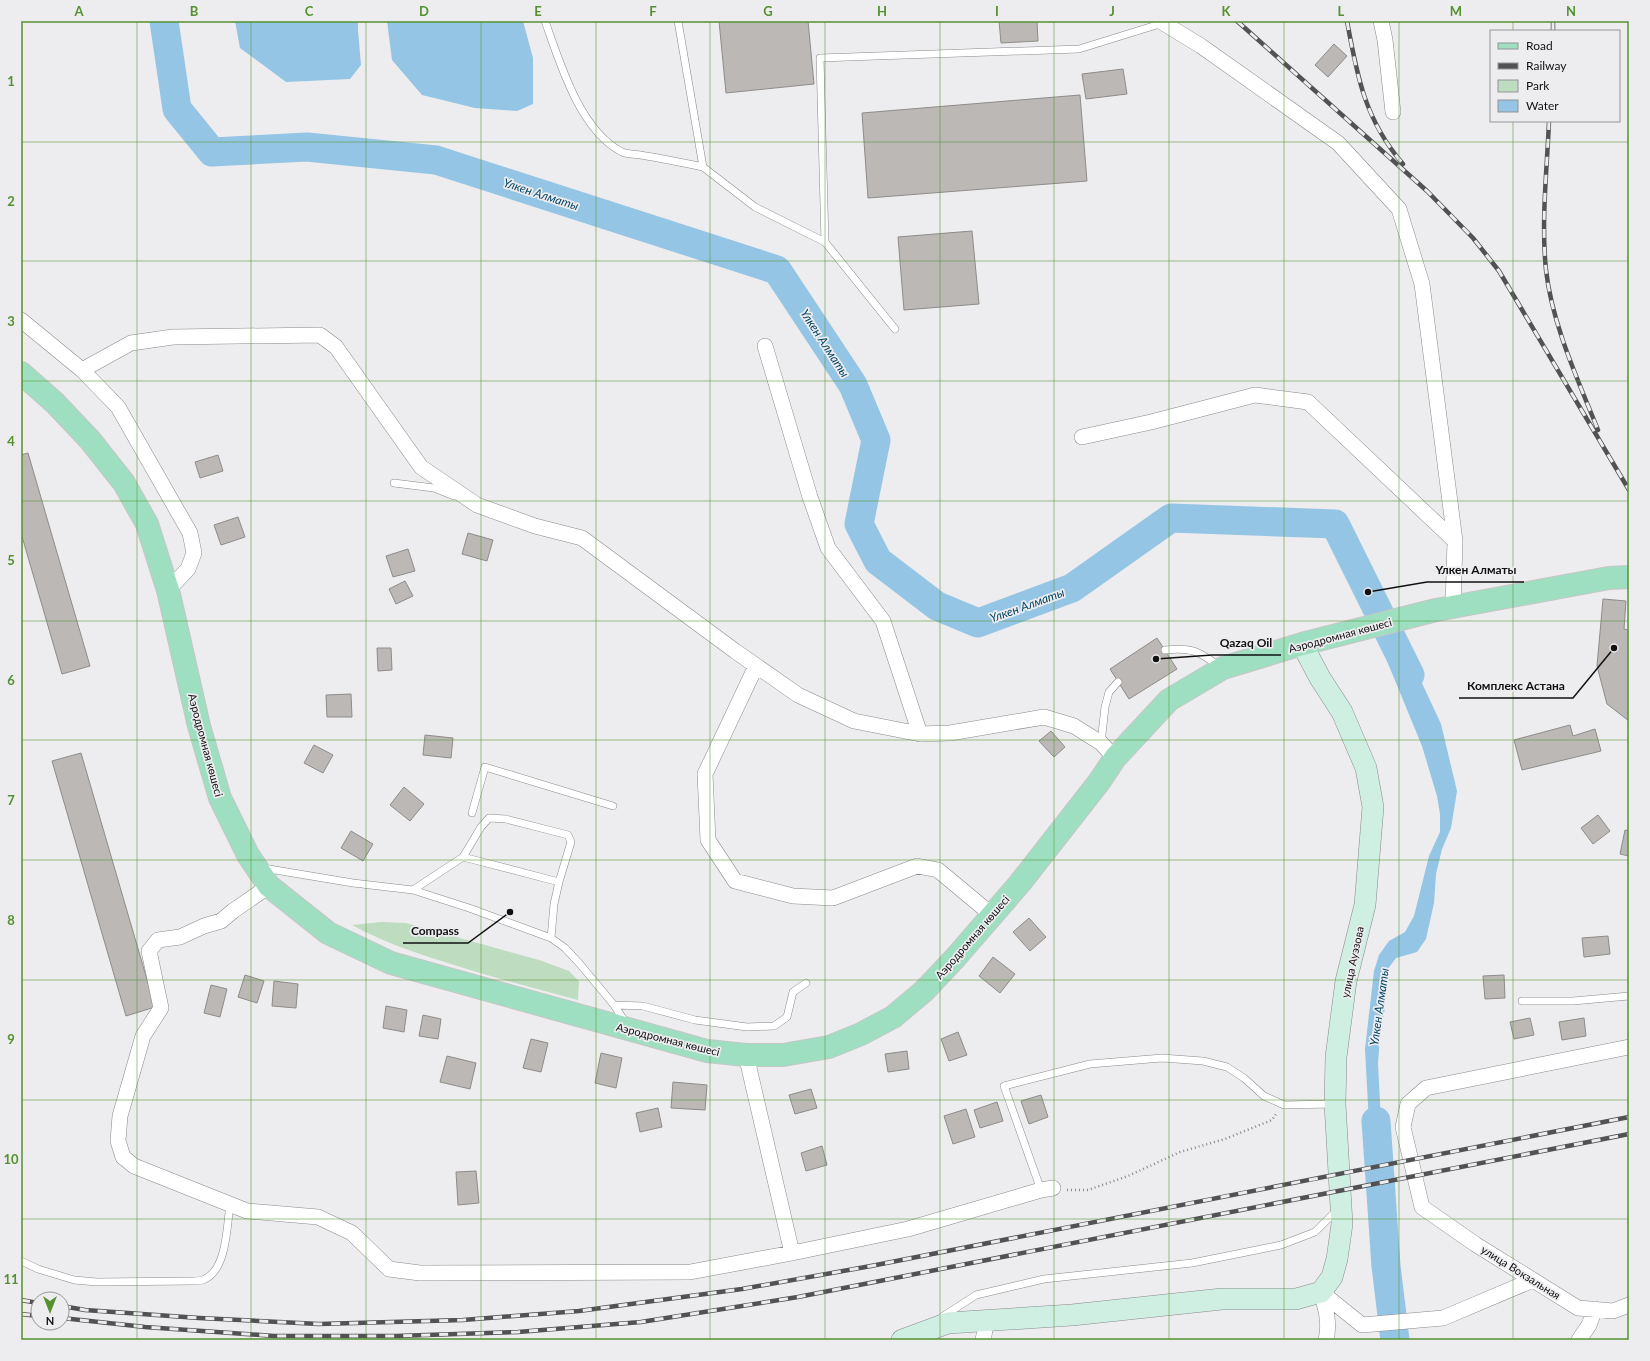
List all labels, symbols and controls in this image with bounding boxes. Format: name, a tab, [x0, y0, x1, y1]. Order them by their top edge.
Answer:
text: A	[73, 3, 84, 19]
text: B	[190, 3, 199, 19]
text: C	[305, 3, 314, 19]
text: D	[419, 3, 429, 19]
text: E	[534, 3, 542, 19]
text: F	[649, 3, 657, 19]
text: G	[763, 3, 773, 19]
text: H	[877, 3, 887, 19]
text: I	[995, 3, 999, 19]
text: J	[1109, 3, 1115, 19]
text: K	[1222, 3, 1232, 19]
text: L	[1338, 3, 1345, 19]
text: M	[1450, 3, 1462, 19]
text: N	[1566, 3, 1576, 19]
legend	[1490, 30, 1620, 122]
text: Road	[1526, 38, 1553, 53]
text: Railway	[1526, 58, 1567, 73]
text: 1	[7, 73, 15, 89]
text: Park	[1526, 78, 1550, 93]
text: Water	[1526, 98, 1559, 113]
water label: Үлкен Алматы	[501, 175, 581, 213]
text: 2	[7, 193, 15, 209]
water label: Үлкен Алматы	[797, 306, 853, 380]
text: 3	[7, 313, 15, 329]
text: 4	[7, 433, 15, 449]
text: 5	[7, 552, 15, 568]
callout: Үлкен Алматы	[1427, 558, 1524, 582]
text: Үлкен Алматы	[1434, 562, 1517, 577]
water label: Үлкен Алматы	[988, 584, 1067, 625]
street label: Аэродромная көшесі	[1287, 615, 1393, 655]
callout: Qazaq Oil	[1212, 631, 1281, 655]
text: Qazaq Oil	[1220, 635, 1272, 650]
text: 6	[7, 672, 15, 688]
callout: Комплекс Астана	[1459, 674, 1573, 698]
text: Комплекс Астана	[1467, 678, 1565, 693]
street label: Аэродромная көшесі	[186, 692, 226, 798]
text: 7	[7, 792, 15, 808]
street label: Аэродромная көшесі	[932, 892, 1012, 981]
text: 8	[7, 912, 15, 928]
callout: Compass	[403, 919, 468, 943]
text: Compass	[411, 923, 459, 938]
street label: улица Ауэзова	[1338, 925, 1366, 999]
water label: Үлкен Алматы	[1366, 967, 1392, 1047]
street label: Аэродромная көшесі	[615, 1020, 721, 1058]
text: 9	[7, 1031, 15, 1047]
text: 10	[3, 1151, 19, 1167]
street label: улица Вокзальная	[1479, 1242, 1563, 1302]
text: 11	[3, 1271, 19, 1287]
north arrow	[30, 1291, 70, 1331]
text: N	[46, 1315, 54, 1328]

